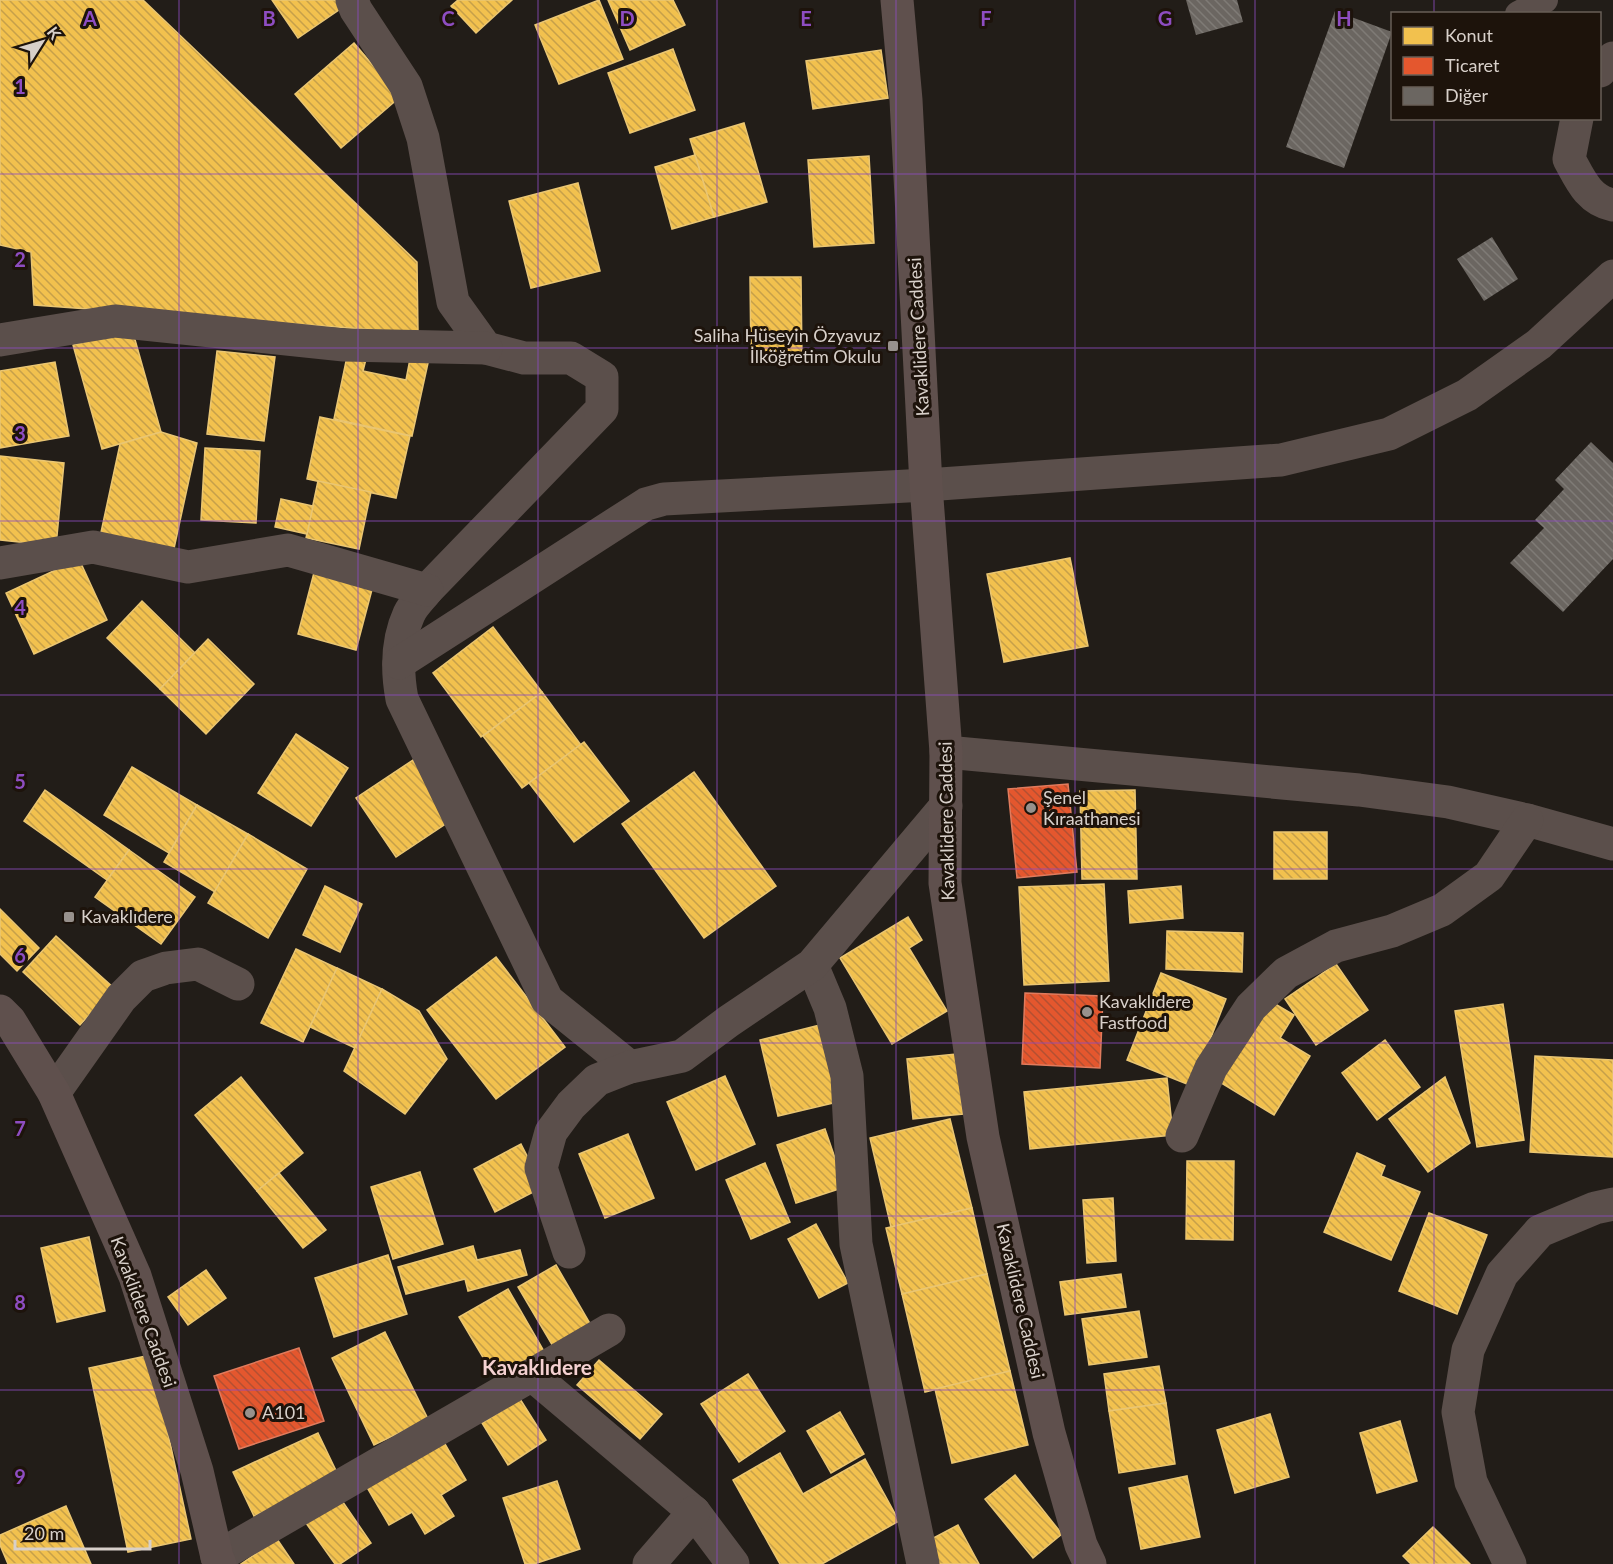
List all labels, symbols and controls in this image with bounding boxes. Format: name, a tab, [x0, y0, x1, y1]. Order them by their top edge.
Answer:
text: A	[82, 6, 97, 30]
text: B	[262, 6, 276, 30]
text: C	[441, 6, 455, 30]
text: D	[619, 6, 635, 30]
text: E	[800, 6, 812, 30]
text: F	[980, 6, 992, 30]
text: G	[1158, 6, 1172, 30]
text: H	[1336, 6, 1352, 30]
north arrow	[12, 12, 72, 72]
legend	[1391, 12, 1601, 120]
text: K	[43, 23, 66, 44]
text: Konut	[1445, 24, 1494, 46]
text: Ticaret	[1445, 54, 1500, 76]
text: 1	[14, 74, 26, 98]
text: Diğer	[1445, 84, 1489, 106]
text: 2	[14, 247, 26, 271]
street label: Kavaklidere Caddesi	[903, 257, 933, 417]
place label: Saliha Hüseyin Özyavuz İlköğretim Okulu	[694, 324, 881, 367]
marker: Saliha Hüseyin Özyavuz İlköğretim Okulu	[886, 339, 900, 353]
text: 3	[14, 421, 26, 445]
text: 4	[14, 595, 26, 619]
street label: Kavaklidere Caddesi	[934, 741, 958, 901]
text: 5	[14, 769, 26, 793]
place label: Şenel Kıraathanesi	[1043, 786, 1141, 829]
marker: Şenel Kıraathanesi	[1024, 801, 1038, 815]
place label: Kavaklıdere	[81, 905, 173, 927]
marker: Kavaklıdere	[62, 910, 76, 924]
text: 6	[14, 943, 26, 967]
place label: Kavaklıdere Fastfood	[1099, 990, 1191, 1033]
marker: Kavaklıdere Fastfood	[1080, 1005, 1094, 1019]
text: 7	[14, 1116, 26, 1140]
street label: Kavaklidere Caddesi	[992, 1221, 1050, 1381]
street label: Kavaklidere Caddesi	[106, 1233, 181, 1390]
text: 8	[14, 1290, 26, 1314]
district label: Kavaklıdere	[482, 1354, 592, 1379]
place label: A101	[262, 1401, 306, 1423]
marker: A101	[243, 1406, 257, 1420]
text: 9	[14, 1464, 26, 1488]
scale bar	[15, 1513, 150, 1551]
text: 20 m	[24, 1522, 64, 1544]

